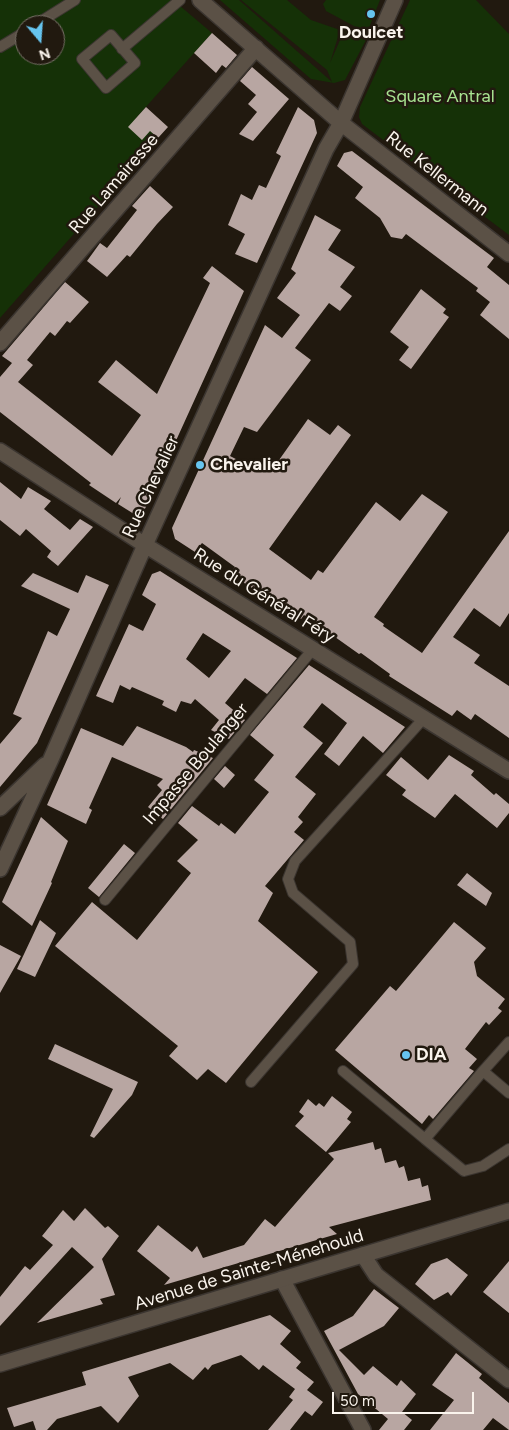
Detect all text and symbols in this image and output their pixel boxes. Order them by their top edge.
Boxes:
marker: Doulcet [365,8,377,20]
north arrow [15,15,65,65]
place label: Doulcet [339,22,403,44]
text: N [37,44,52,64]
park label: Square Antral [385,86,495,108]
street label: Rue Kellermann [381,127,493,221]
street label: Rue Lamairesse [65,130,163,238]
street label: Rue Chevalier [118,432,184,542]
place label: Chevalier [210,454,288,476]
marker: Chevalier [194,459,206,471]
street label: Rue du Général Féry [189,544,339,648]
street label: Impasse Boulanger [139,699,253,829]
place label: DIA [416,1044,447,1066]
marker: DIA [400,1049,412,1061]
street label: Avenue de Sainte-Ménehould [132,1225,366,1315]
scale bar [334,1382,476,1414]
text: 50 m [340,1392,375,1410]

